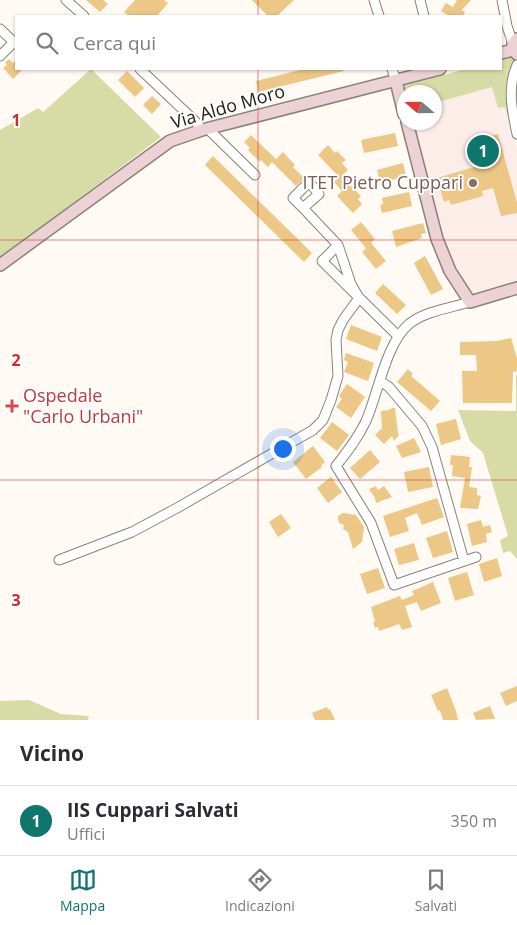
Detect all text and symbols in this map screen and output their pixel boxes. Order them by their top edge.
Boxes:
search box [15,15,502,70]
icon: search [33,29,61,57]
text: Cerca qui [73,30,156,56]
street label: Via Aldo Moro [168,78,288,134]
north arrow [397,85,442,130]
text: 1 [11,109,21,131]
pin: 1 [467,132,499,170]
place label: ITET Pietro Cuppari [302,170,463,194]
marker: ITET Pietro Cuppari [467,177,479,189]
text: 2 [11,349,21,371]
place label: Ospedale "Carlo Urbani" [23,383,143,428]
marker: Ospedale "Carlo Urbani" [5,399,19,413]
your location [270,436,296,462]
text: 3 [11,589,21,611]
text: Vicino [20,739,84,767]
text: IIS Cuppari Salvati [67,797,239,823]
text: 1 [31,810,41,832]
text: 350 m [451,810,497,832]
text: Uffici [67,823,105,845]
tab: Mappa [60,866,105,915]
tab: Indicazioni [225,866,295,915]
tab: Salvati [415,866,457,915]

